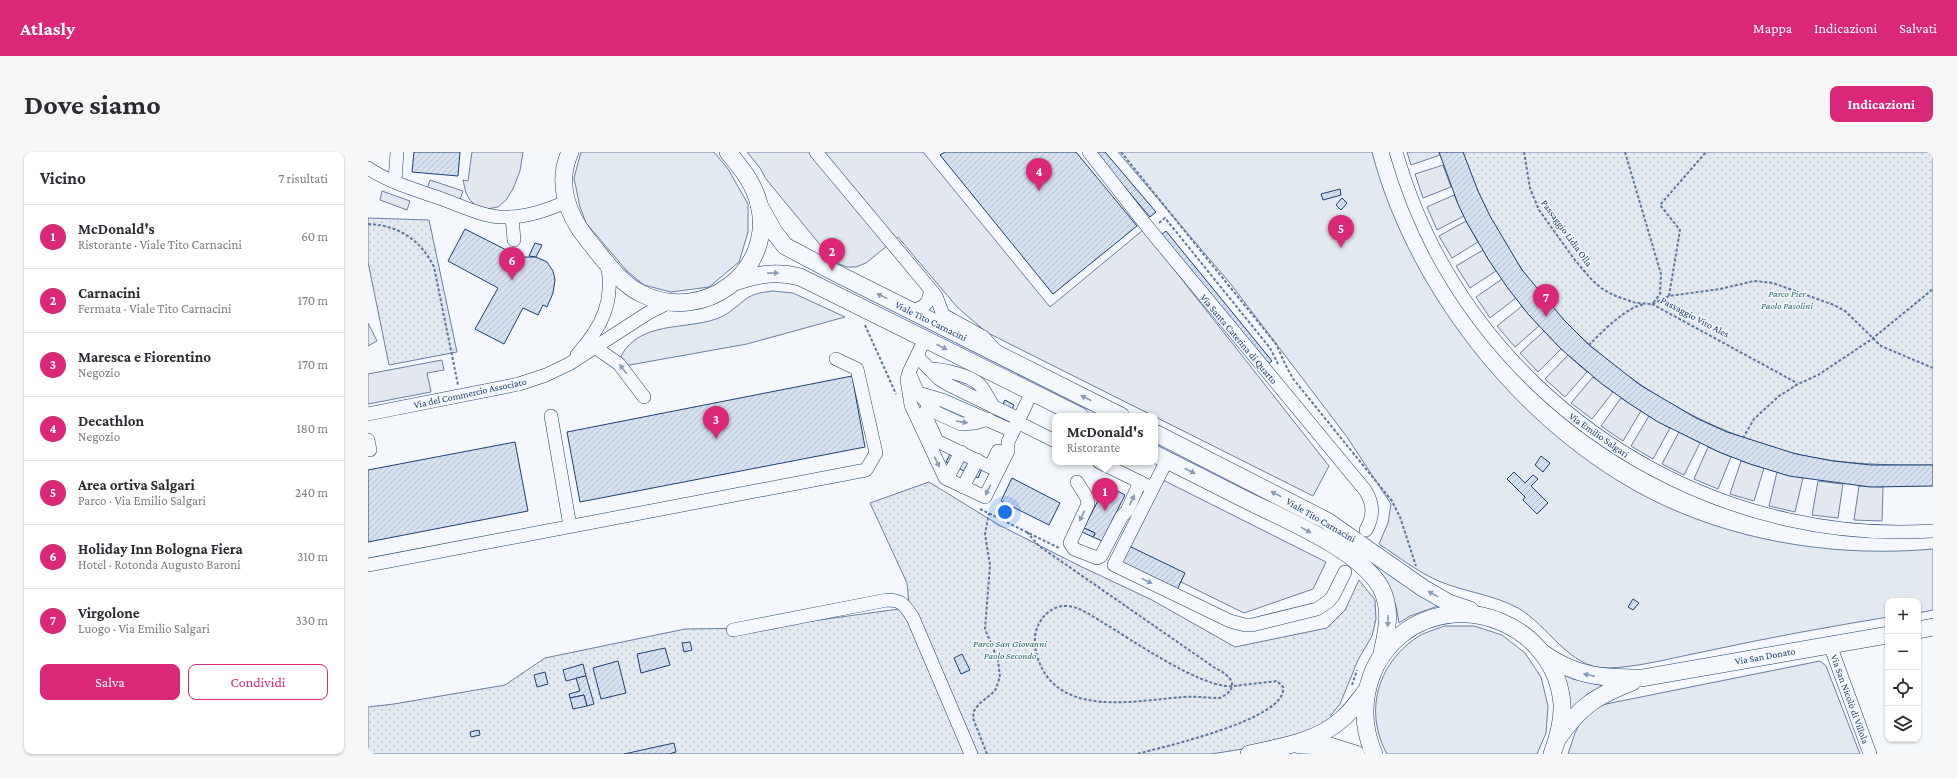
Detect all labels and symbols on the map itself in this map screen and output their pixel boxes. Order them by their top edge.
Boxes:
pin: 4 [1026,158,1052,191]
street label: Passaggio Lidia Olla [1539,198,1595,269]
pin: 5 [1328,215,1354,248]
pin: 2 [819,238,845,271]
pin: 6 [499,247,525,280]
one-way arrow [767,270,780,276]
pin: 7 [1533,284,1559,317]
park label: Parco Pier Paolo Pasolini [1761,288,1813,311]
street label: Via Santa Caterina di Quarto [1198,292,1280,386]
one-way arrow [876,293,888,300]
street label: Passaggio Vito Ales [1659,294,1731,340]
street label: Viale Tito Carnacini [893,299,969,343]
one-way arrow [936,344,948,350]
one-way arrow [619,364,627,375]
street label: Via del Commercio Associato [413,376,527,410]
one-way arrow [1080,395,1092,402]
pin: 3 [703,406,729,439]
street label: Via Emilio Salgari [1567,410,1631,460]
one-way arrow [956,420,968,426]
one-way arrow [934,456,940,467]
one-way arrow [1184,468,1196,474]
pin: 1 [1092,478,1118,511]
one-way arrow [985,485,992,496]
one-way arrow [1270,491,1282,497]
one-way arrow [1129,495,1135,506]
street label: Viale Tito Carnacini [1284,496,1358,545]
your location [995,502,1015,522]
one-way arrow [1079,511,1085,522]
one-way arrow [1300,527,1312,533]
one-way arrow [1141,578,1153,584]
one-way arrow [1427,590,1439,597]
one-way arrow [1384,615,1391,627]
park label: Parco San Giovanni Paolo Secondo [973,638,1047,661]
street label: Via San Donato [1734,645,1796,667]
street label: Via San Nicolò di Villola [1829,653,1871,746]
one-way arrow [1583,672,1596,678]

